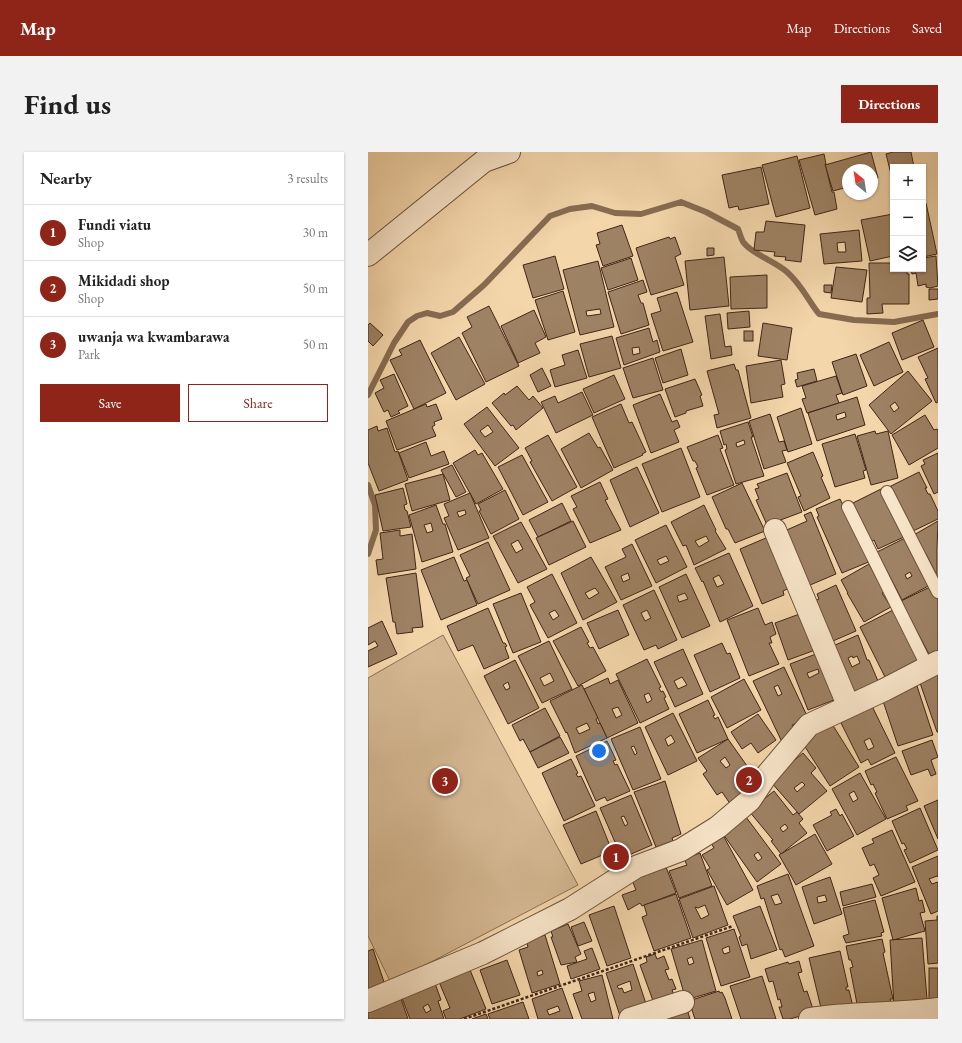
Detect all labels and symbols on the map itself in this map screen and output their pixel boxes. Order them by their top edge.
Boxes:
north arrow [842,164,878,200]
your location [589,741,609,761]
pin: 2 [736,765,762,795]
pin: 3 [432,766,458,796]
pin: 1 [603,842,629,872]

